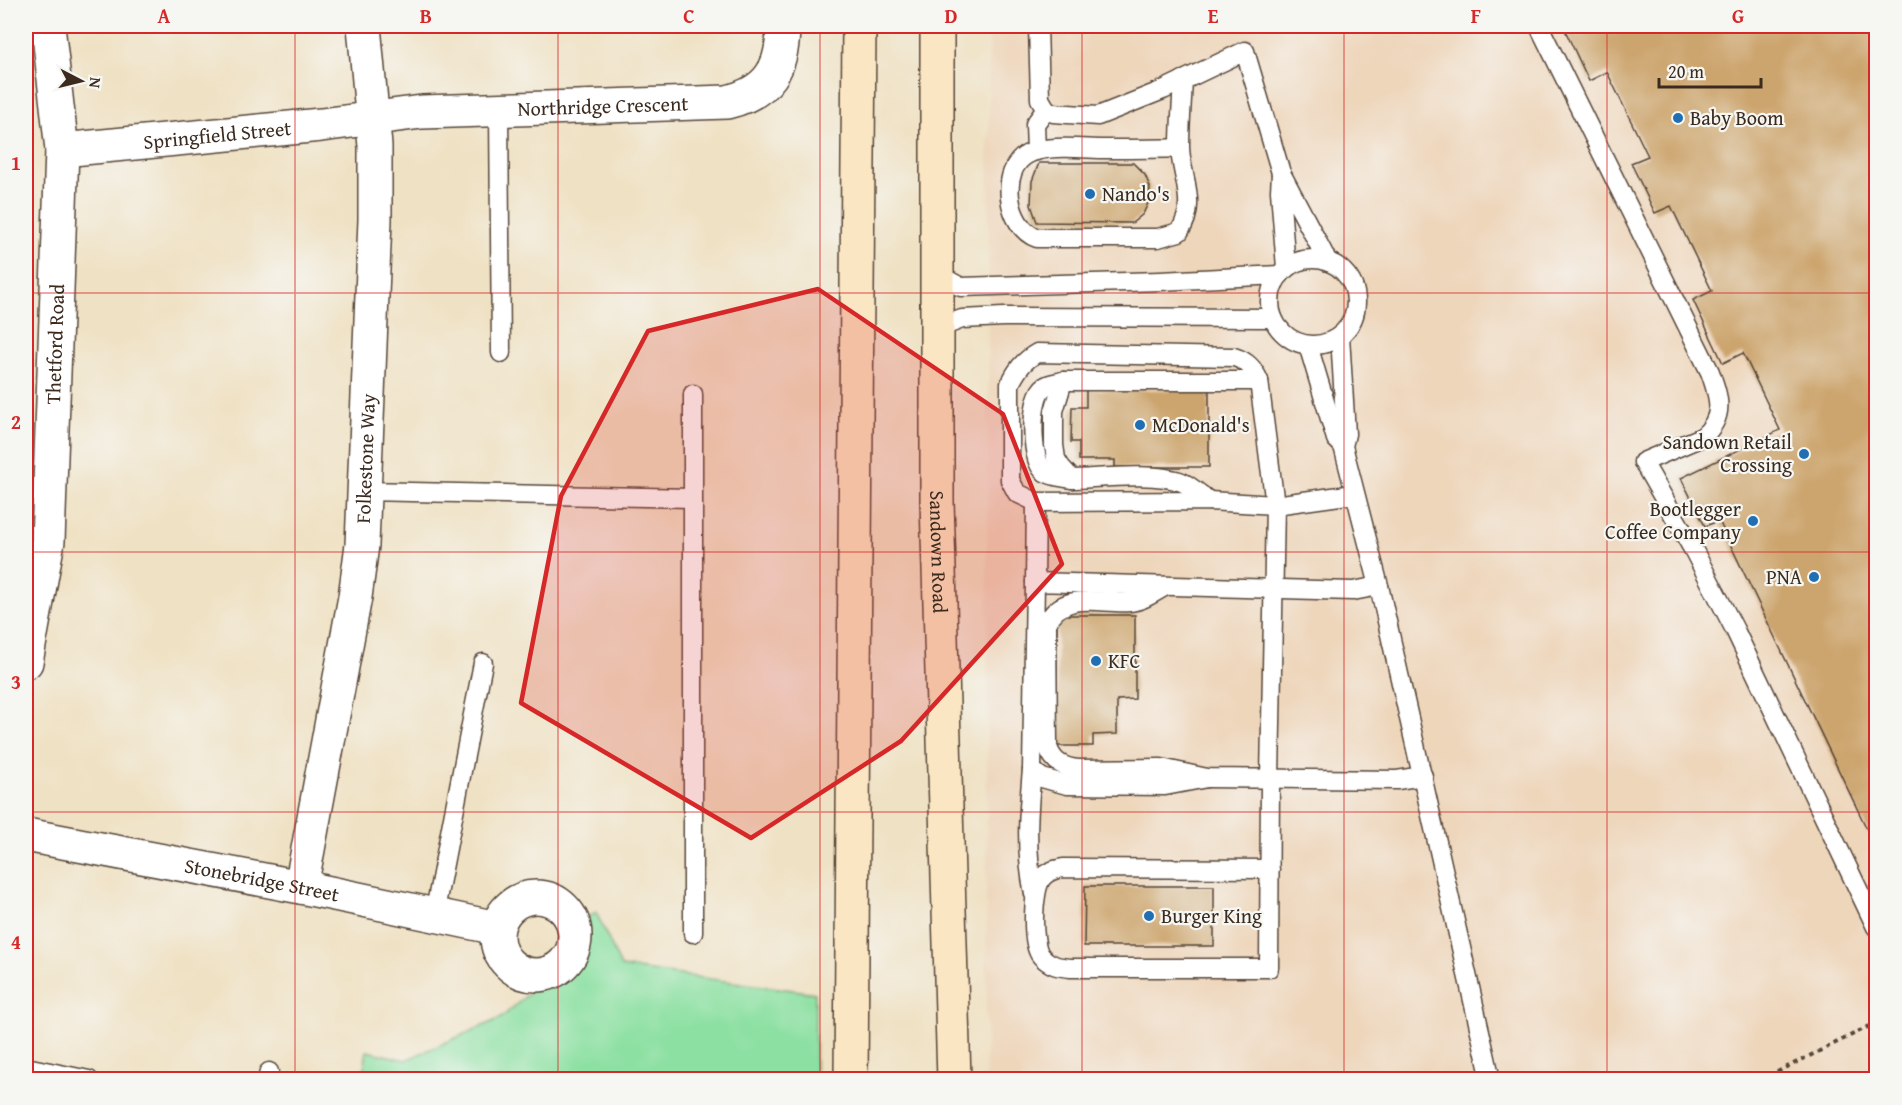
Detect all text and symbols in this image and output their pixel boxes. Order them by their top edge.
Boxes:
text: A [158,1,171,30]
text: B [420,1,432,30]
text: C [683,1,695,30]
text: D [944,1,958,30]
text: E [1208,1,1219,30]
text: F [1471,1,1481,30]
text: G [1732,1,1744,30]
north arrow [51,51,111,111]
scale bar [1659,51,1761,89]
text: 20 m [1668,58,1704,85]
text: N [83,76,108,90]
street label: Northridge Crescent [517,88,689,123]
place label: Baby Boom [1690,103,1784,132]
marker: Baby Boom [1671,111,1685,125]
street label: Springfield Street [142,113,292,156]
text: 1 [11,148,21,177]
place label: Nando's [1102,179,1170,208]
marker: Nando's [1083,187,1097,201]
street label: Thetford Road [38,283,71,405]
street label: Folkestone Way [348,393,382,524]
text: 2 [11,407,21,436]
place label: McDonald's [1152,410,1250,439]
marker: McDonald's [1133,418,1147,432]
place label: Sandown Retail Crossing [1662,427,1792,479]
marker: Sandown Retail Crossing [1797,447,1811,461]
street label: Sandown Road [923,491,955,614]
place label: Bootlegger Coffee Company [1605,494,1741,546]
marker: Bootlegger Coffee Company [1746,514,1760,528]
place label: PNA [1766,562,1802,591]
marker: PNA [1807,570,1821,584]
place label: KFC [1108,646,1141,675]
marker: KFC [1089,654,1103,668]
text: 3 [11,667,21,696]
street label: Stonebridge Street [182,850,342,909]
place label: Burger King [1161,901,1262,930]
marker: Burger King [1142,909,1156,923]
text: 4 [11,927,21,956]

